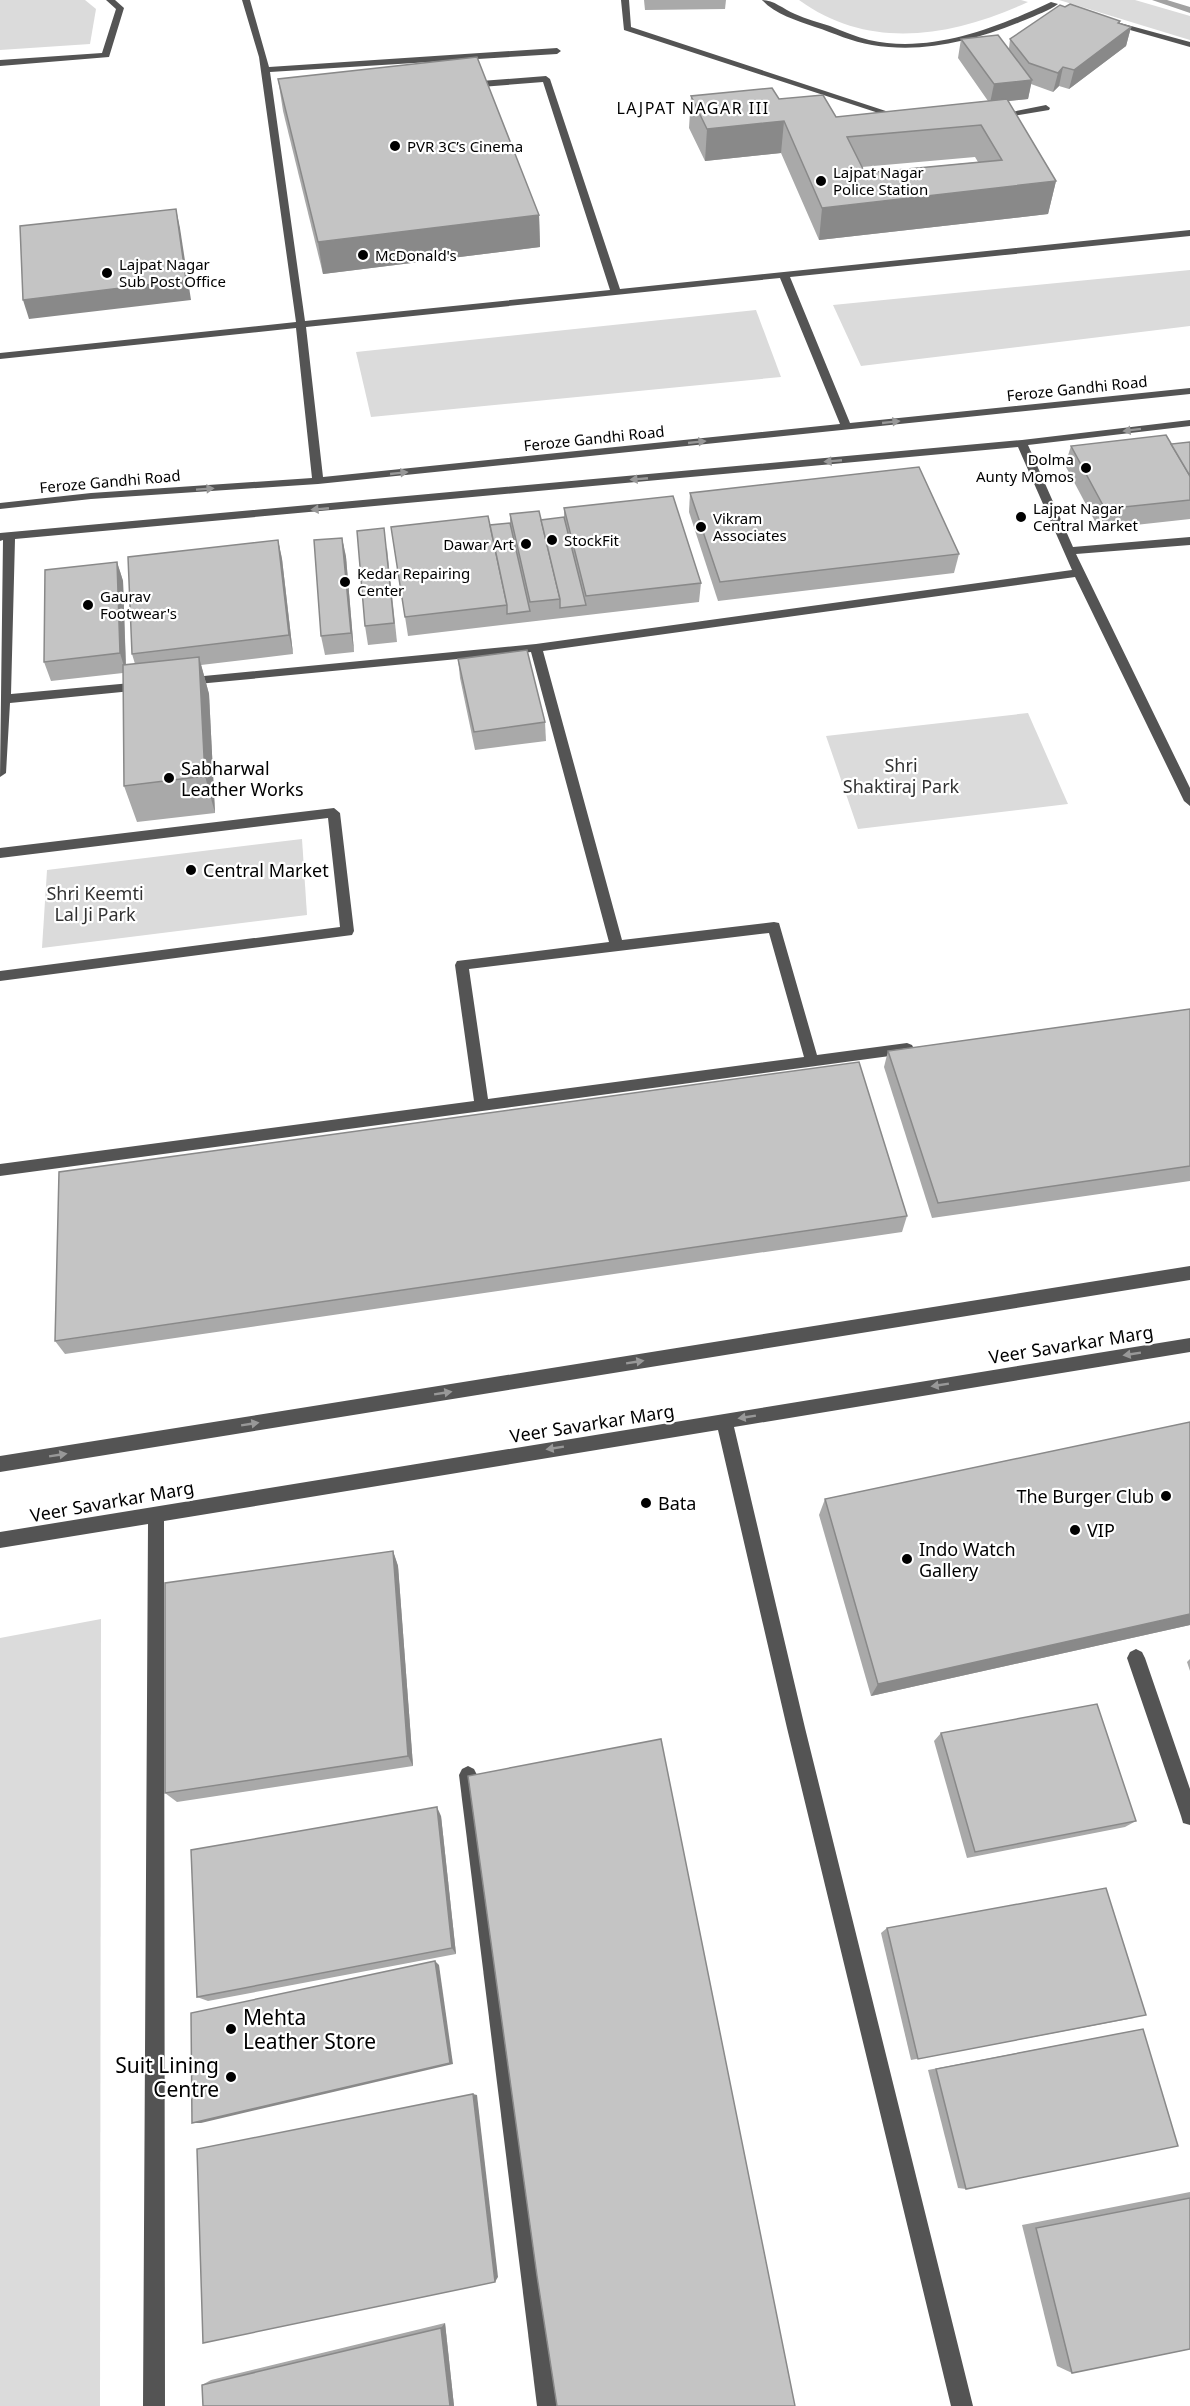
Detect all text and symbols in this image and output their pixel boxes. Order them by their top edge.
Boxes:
district label: LAJPAT NAGAR III [616,97,770,119]
place label: PVR 3C’s Cinema [407,136,523,156]
marker: PVR 3C’s Cinema [388,139,402,153]
place label: Lajpat Nagar Police Station [833,162,928,199]
marker: Lajpat Nagar Police Station [814,174,828,188]
place label: McDonald's [375,245,457,265]
marker: McDonald's [356,248,370,262]
place label: Lajpat Nagar Sub Post Office [119,254,226,291]
marker: Lajpat Nagar Sub Post Office [100,266,114,280]
street label: Feroze Gandhi Road [1006,371,1148,405]
one-way arrow [882,417,901,427]
street label: Feroze Gandhi Road [523,421,665,455]
one-way arrow [1122,425,1141,435]
one-way arrow [688,437,707,447]
place label: Dolma Aunty Momos [976,449,1074,486]
one-way arrow [824,456,843,466]
marker: Dolma Aunty Momos [1079,461,1093,475]
street label: Feroze Gandhi Road [39,465,181,497]
one-way arrow [390,468,409,478]
one-way arrow [630,474,649,484]
one-way arrow [195,484,214,493]
place label: Lajpat Nagar Central Market [1033,498,1138,535]
one-way arrow [310,504,329,514]
place label: Vikram Associates [713,508,787,545]
marker: Lajpat Nagar Central Market [1014,510,1028,524]
marker: Vikram Associates [694,520,708,534]
place label: StockFit [564,530,620,550]
marker: StockFit [545,533,559,547]
place label: Dawar Art [443,534,515,554]
marker: Dawar Art [519,537,533,551]
place label: Kedar Repairing Center [357,563,470,600]
marker: Kedar Repairing Center [338,575,352,589]
place label: Gaurav Footwear's [100,586,177,623]
marker: Gaurav Footwear's [81,598,95,612]
park label: Shri Shaktiraj Park [843,753,960,798]
place label: Sabharwal Leather Works [181,756,304,801]
marker: Sabharwal Leather Works [162,771,176,785]
place label: Central Market [203,858,329,882]
marker: Central Market [184,863,198,877]
park label: Shri Keemti Lal Ji Park [46,881,144,926]
street label: Veer Savarkar Marg [987,1319,1155,1369]
one-way arrow [1123,1350,1142,1359]
one-way arrow [626,1358,645,1367]
one-way arrow [930,1381,949,1390]
one-way arrow [433,1388,452,1397]
street label: Veer Savarkar Marg [508,1398,676,1448]
one-way arrow [738,1413,757,1422]
one-way arrow [241,1419,260,1428]
one-way arrow [545,1444,564,1453]
one-way arrow [48,1450,67,1459]
street label: Veer Savarkar Marg [28,1475,196,1527]
place label: The Burger Club [1016,1484,1154,1508]
marker: The Burger Club [1159,1489,1173,1503]
place label: Bata [658,1491,696,1515]
marker: Bata [639,1496,653,1510]
place label: VIP [1087,1518,1115,1542]
marker: VIP [1068,1523,1082,1537]
place label: Indo Watch Gallery [919,1537,1016,1582]
marker: Indo Watch Gallery [900,1552,914,1566]
place label: Mehta Leather Store [243,2003,376,2055]
marker: Mehta Leather Store [224,2022,238,2036]
place label: Suit Lining Centre [115,2051,219,2103]
marker: Suit Lining Centre [224,2070,238,2084]

